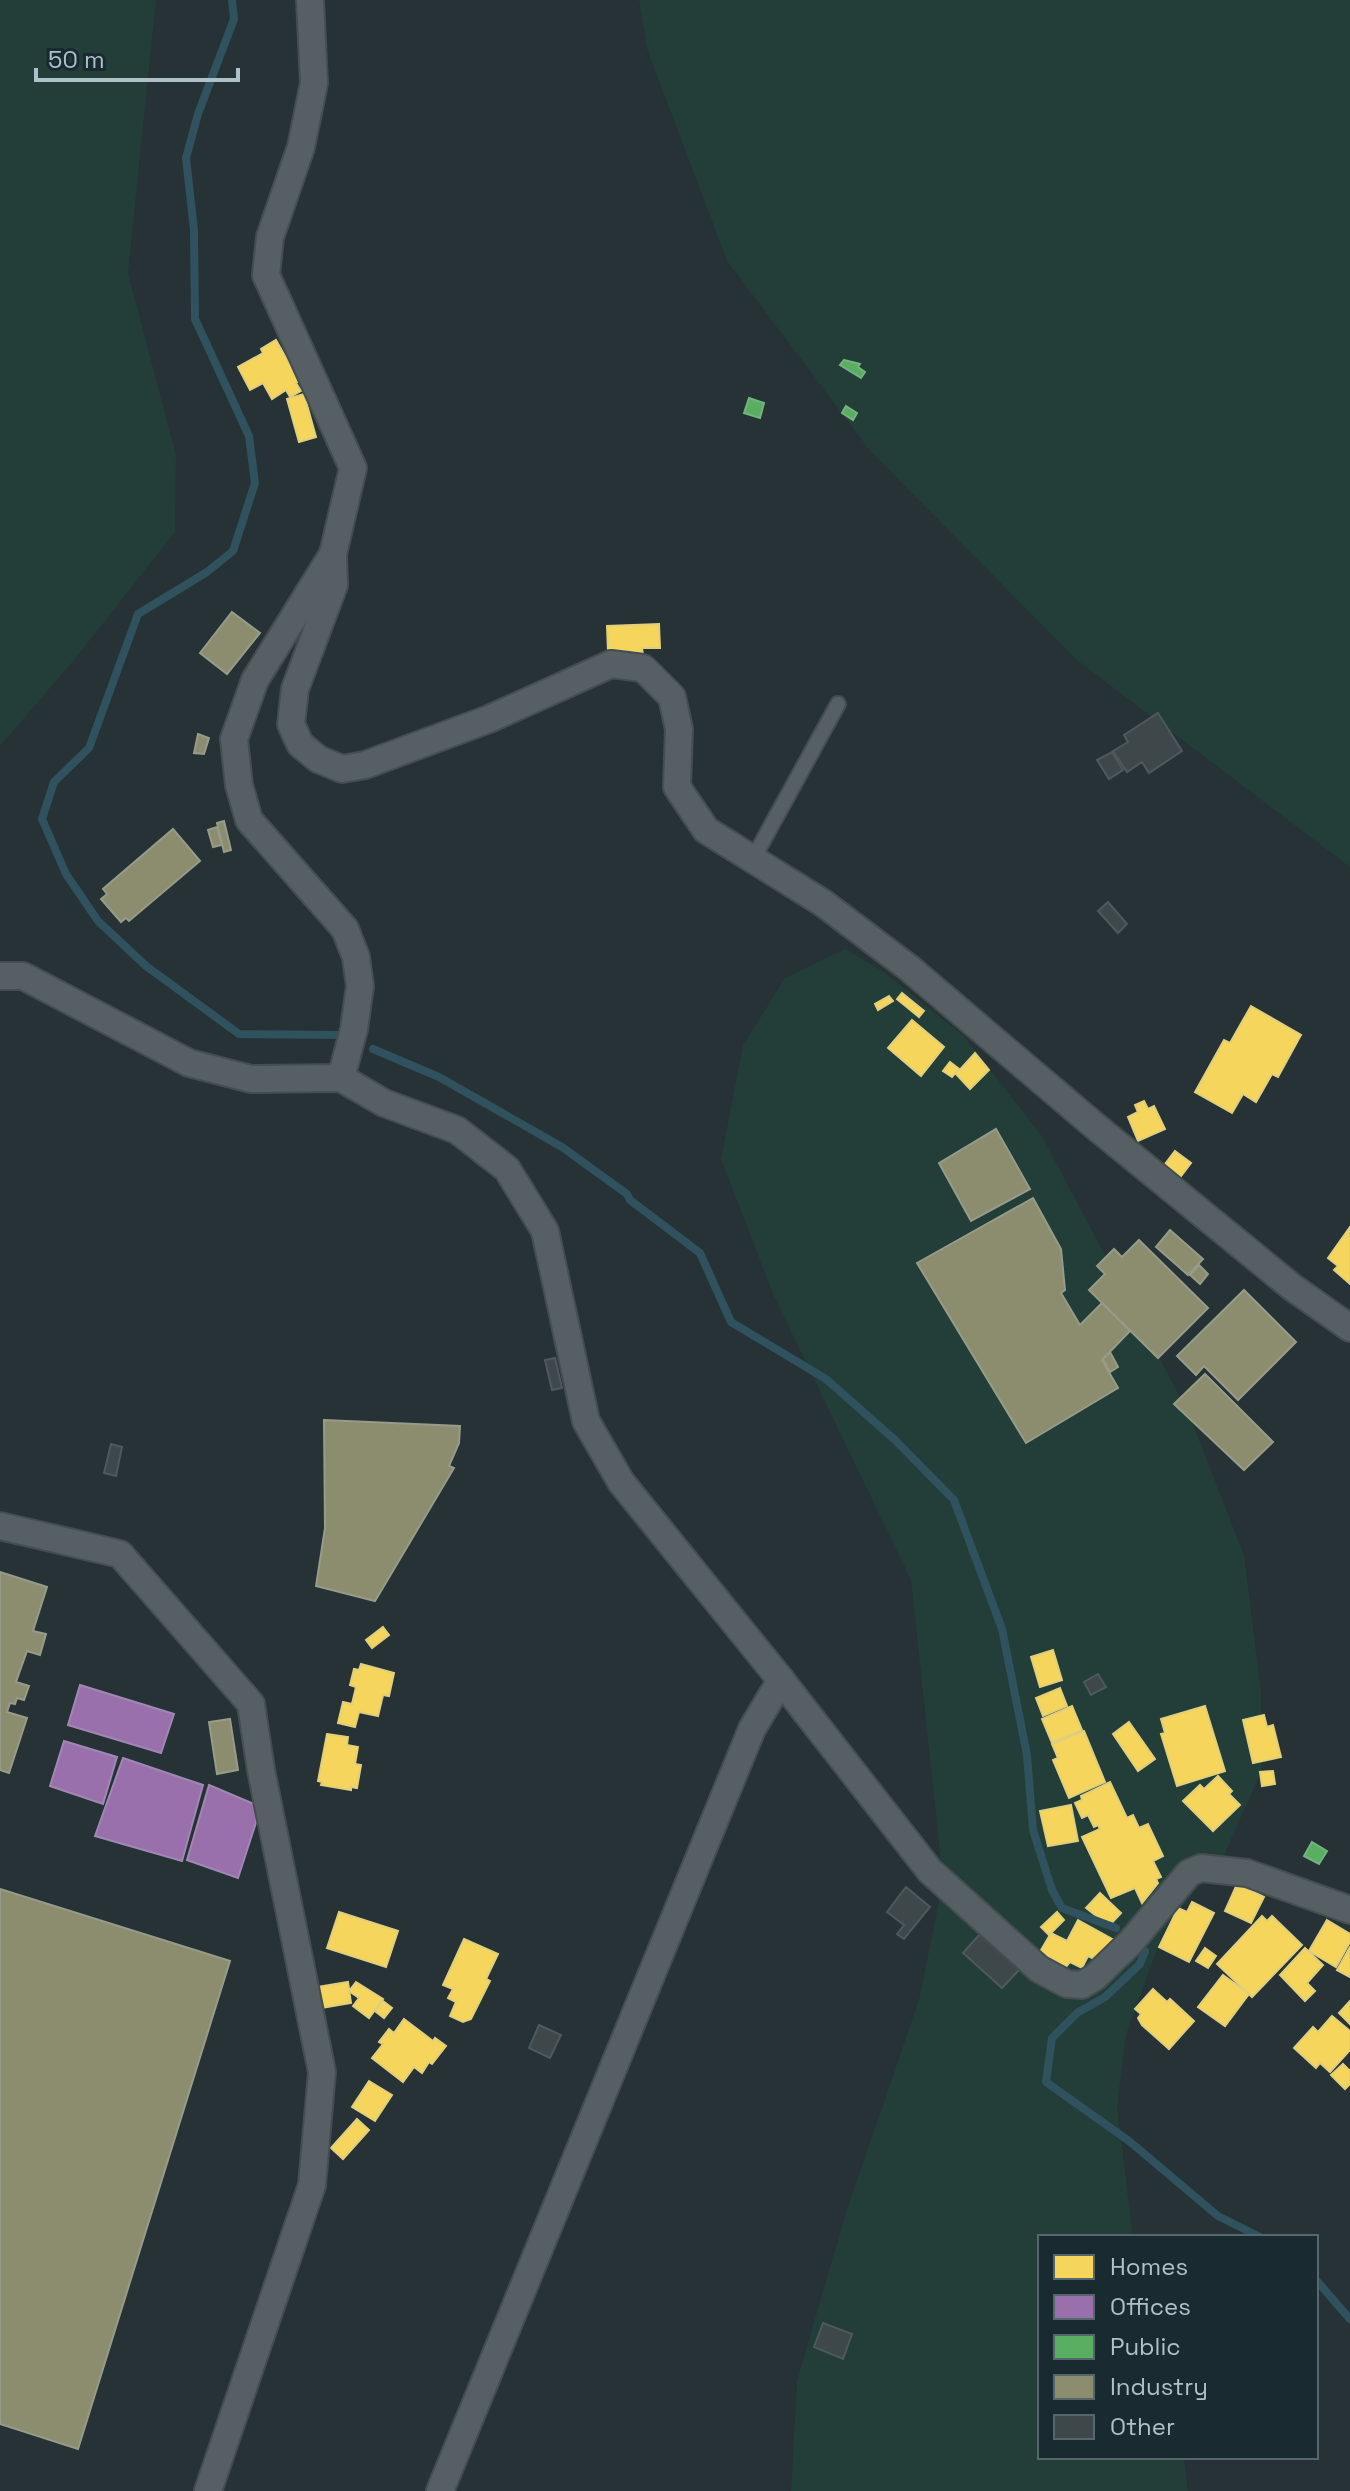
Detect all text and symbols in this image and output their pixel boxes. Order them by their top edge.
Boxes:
scale bar [36,32,238,82]
text: 50 m [48,44,105,75]
legend [1038,2235,1318,2459]
text: Homes [1110,2251,1188,2282]
text: Offices [1110,2291,1191,2322]
text: Public [1110,2331,1181,2362]
text: Industry [1110,2371,1208,2402]
text: Other [1110,2411,1175,2442]

